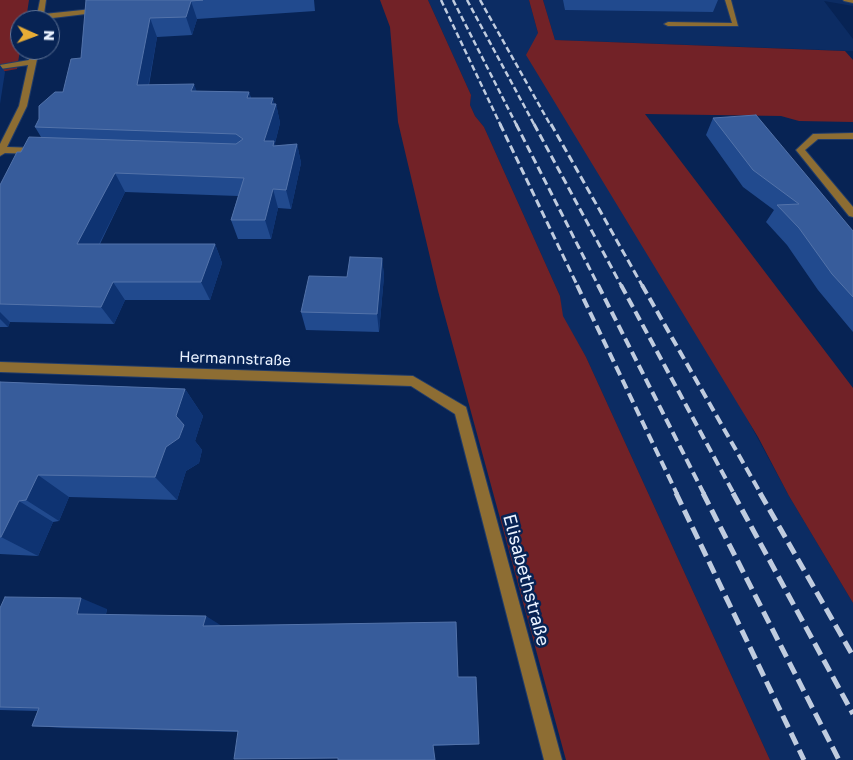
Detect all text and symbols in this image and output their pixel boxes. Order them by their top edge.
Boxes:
north arrow [10,10,60,60]
text: N [41,30,58,41]
street label: Hermannstraße [179,348,291,370]
street label: Elisabethstraße [498,512,554,648]

